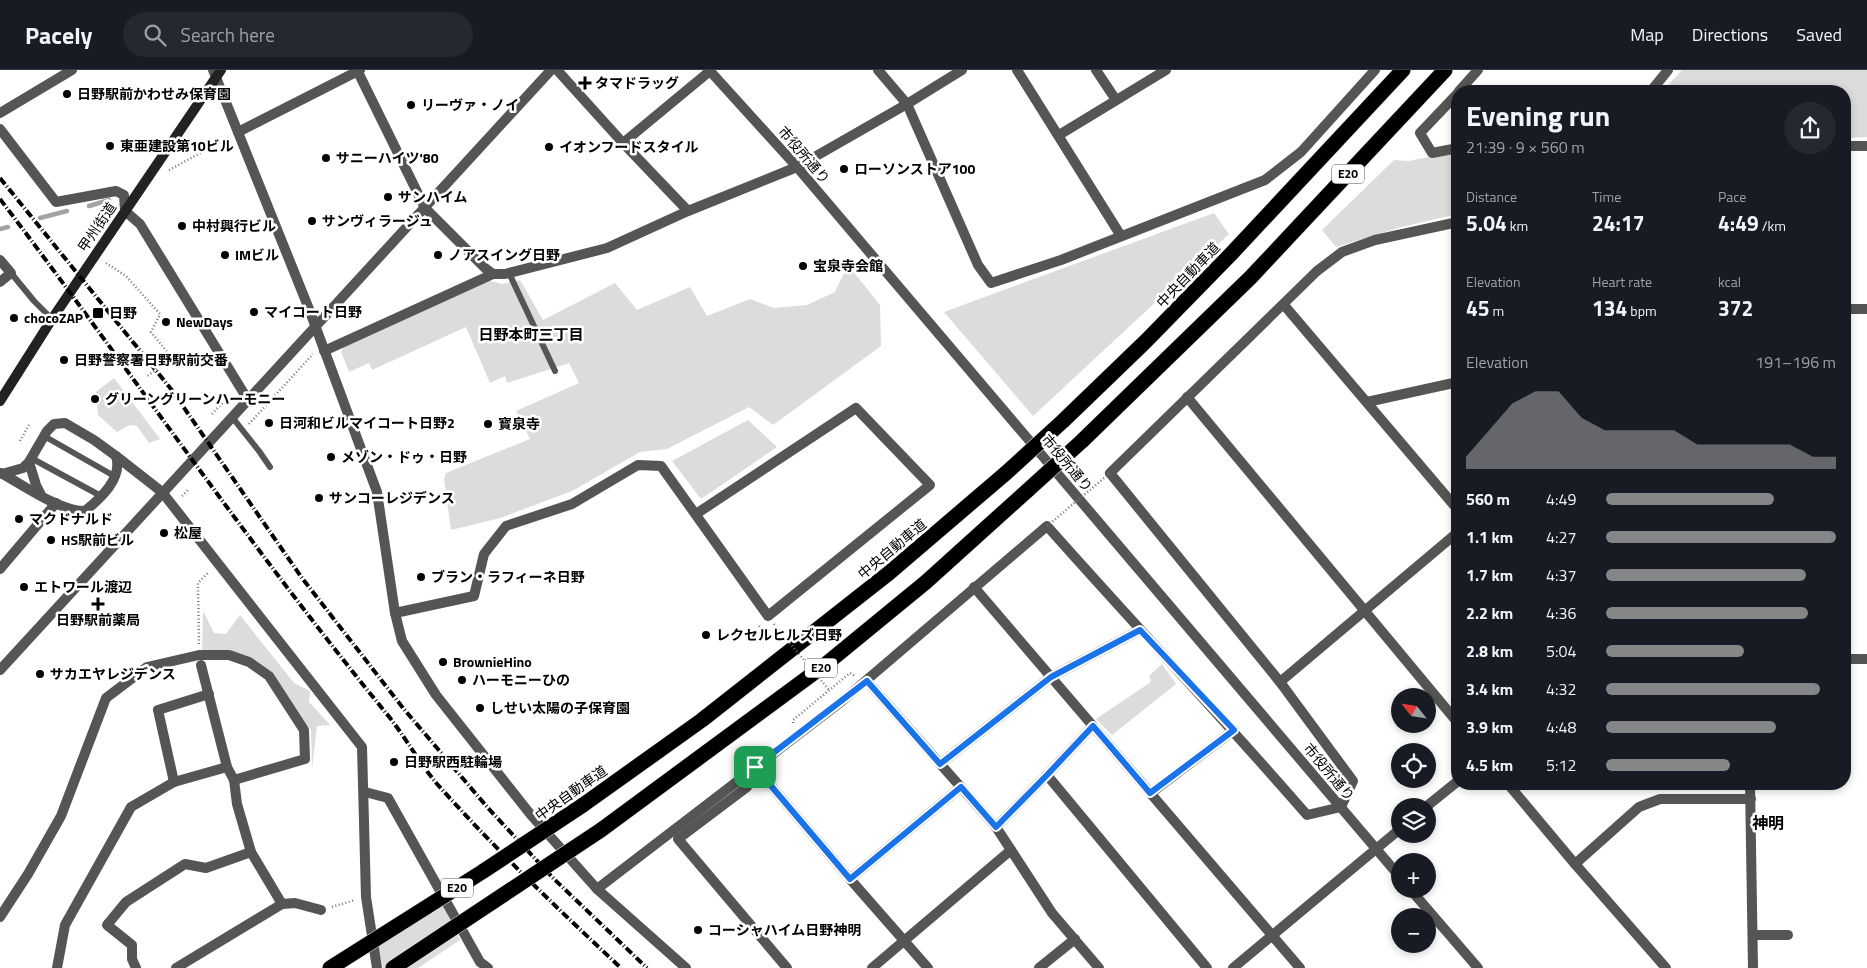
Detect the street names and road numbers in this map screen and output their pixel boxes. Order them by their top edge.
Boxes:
street label: 市役所通り [773,121,835,188]
road number: E20 [1332,165,1364,184]
street label: 甲州街道 [72,198,121,256]
street label: 中央自動車道 [1151,237,1224,312]
street label: 市役所通り [1037,429,1098,496]
street label: 中央自動車道 [853,514,931,584]
road number: E20 [805,658,837,678]
street label: 市役所通り [1299,738,1360,805]
street label: 中央自動車道 [530,760,611,825]
road number: E20 [441,878,473,898]

